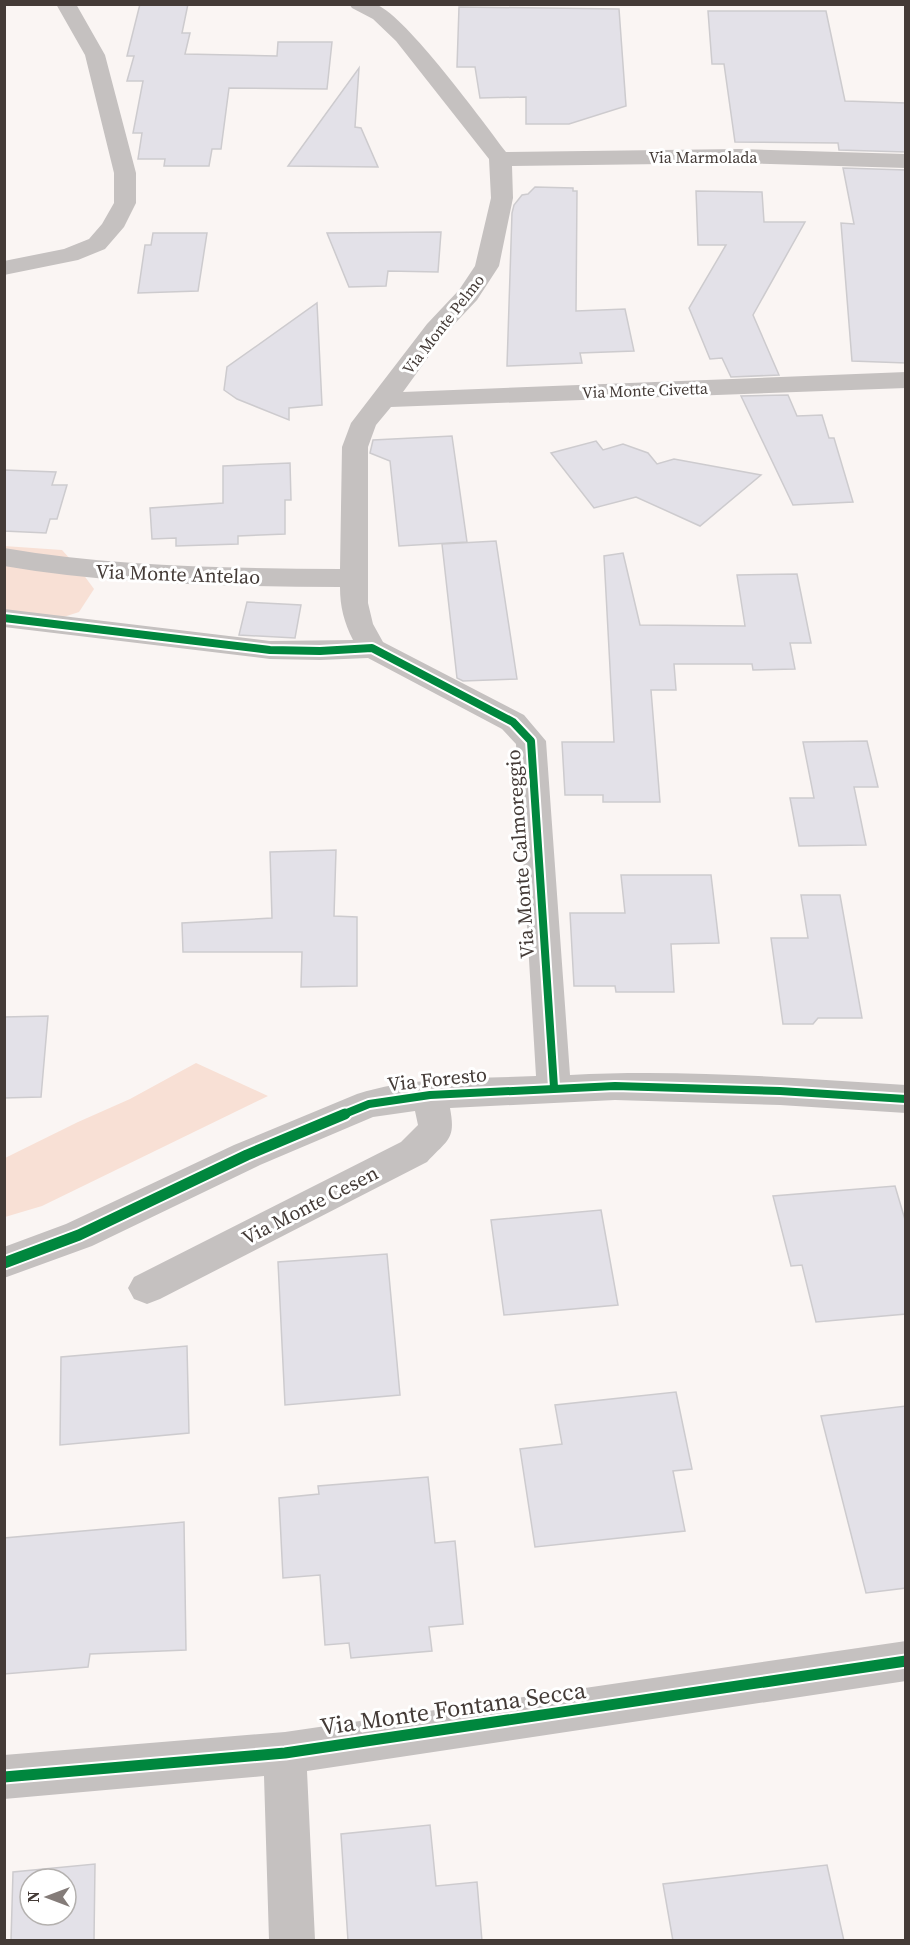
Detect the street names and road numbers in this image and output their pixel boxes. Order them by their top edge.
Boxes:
street label: Via Marmolada [649,146,758,168]
street label: Via Monte Pelmo [397,269,489,379]
street label: Via Monte Civetta [582,377,709,403]
street label: Via Monte Antelao [95,557,261,591]
street label: Via Monte Calmoreggio [499,749,541,959]
street label: Via Foresto [386,1060,488,1098]
street label: Via Monte Cesen [237,1159,383,1251]
street label: Via Monte Fontana Secca [318,1673,589,1743]

